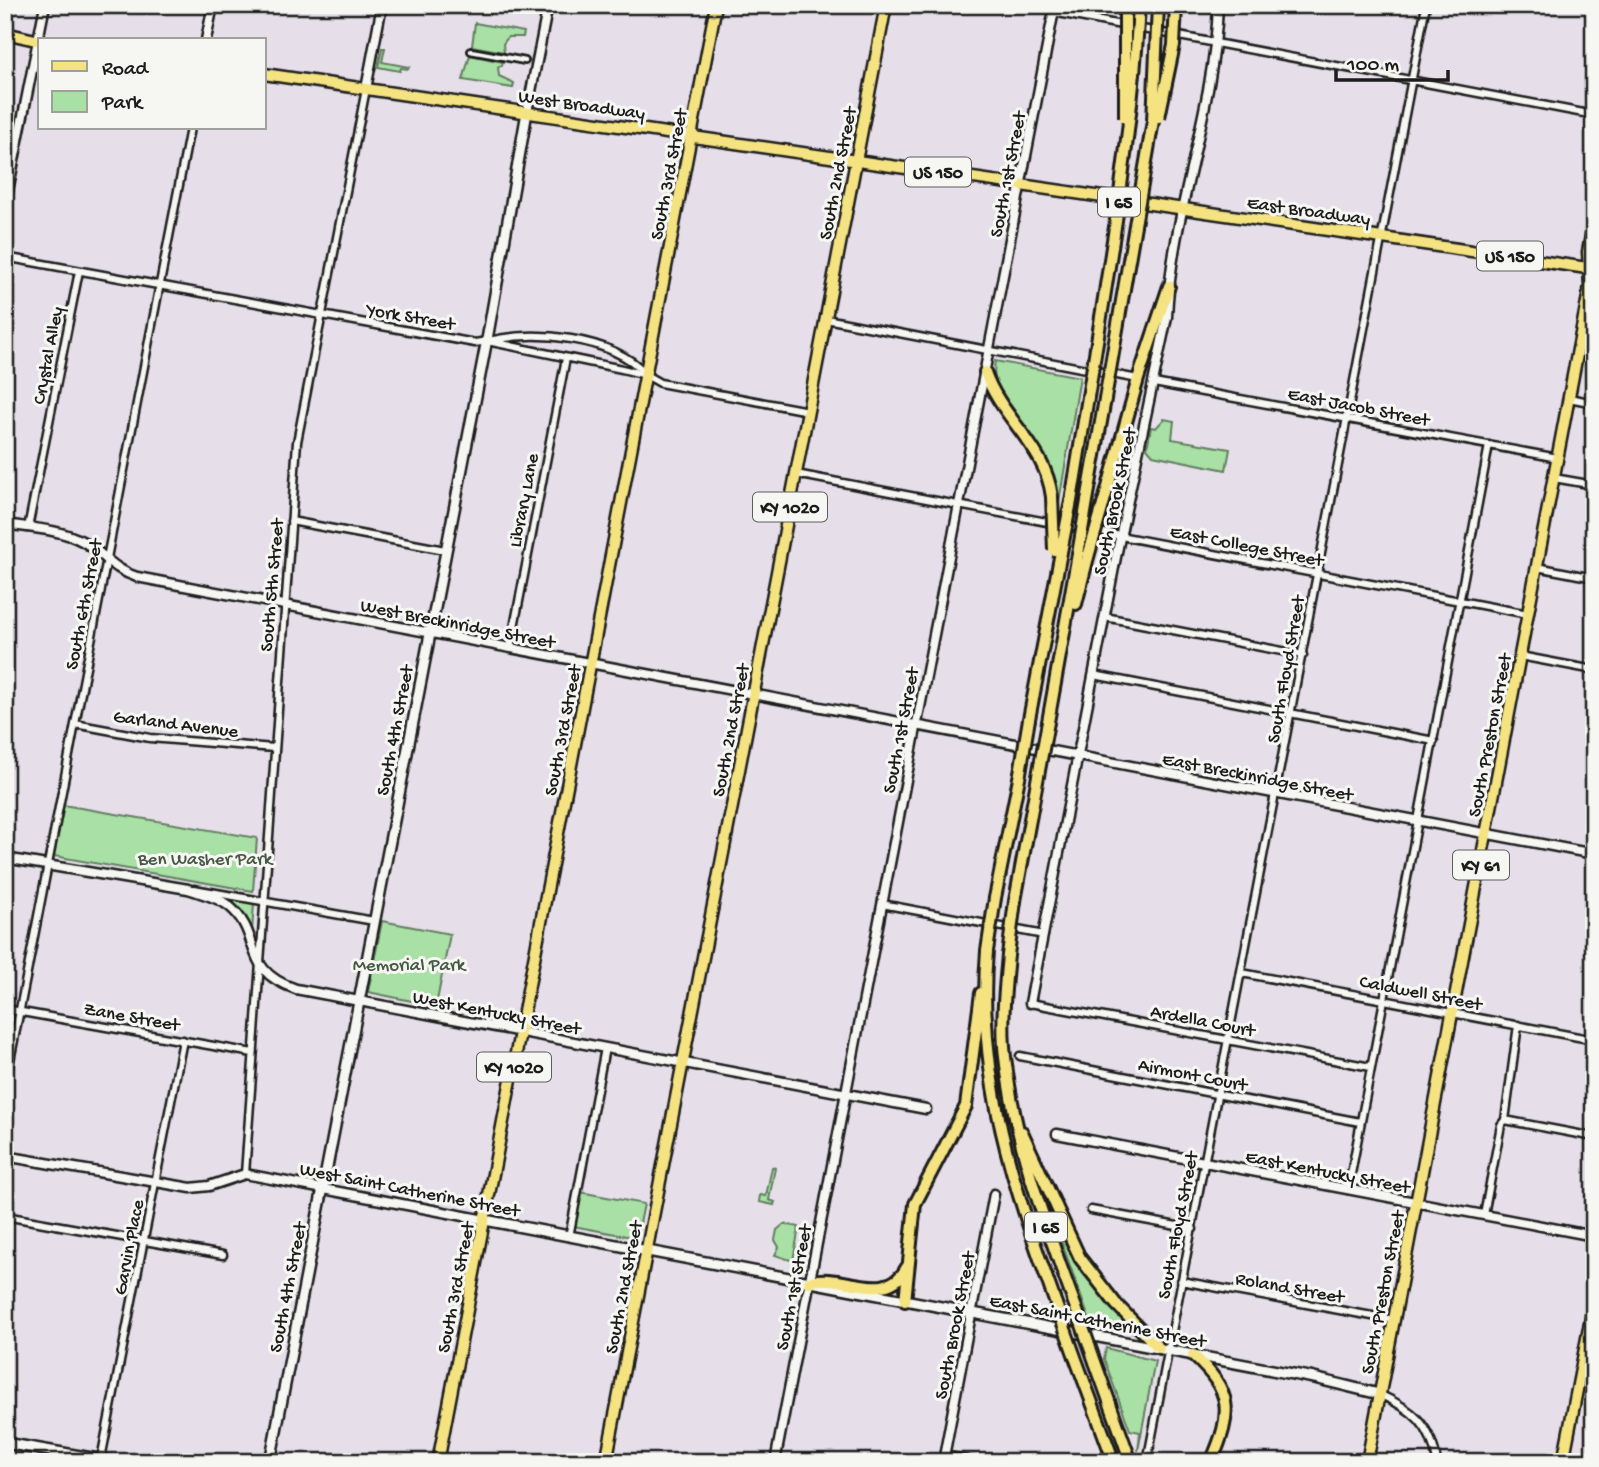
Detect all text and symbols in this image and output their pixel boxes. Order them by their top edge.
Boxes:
legend [38,38,266,130]
scale bar [1336,38,1448,82]
text: 100 m [1346,54,1399,79]
text: Road [102,58,150,83]
street label: West Broadway [517,86,647,127]
text: Park [101,92,145,117]
street label: South 2nd Street [815,103,864,242]
street label: South 3rd Street [646,105,695,242]
street label: South 1st Street [986,108,1033,240]
road number: US 150 [905,158,971,187]
road number: I 65 [1098,188,1140,216]
street label: East Broadway [1245,192,1372,233]
road number: US 150 [1477,242,1543,270]
street label: York Street [363,299,458,338]
street label: Crystal Alley [29,304,70,406]
street label: East Jacob Street [1286,383,1433,434]
street label: South Brook Street [1090,424,1144,577]
street label: Library Lane [505,452,546,550]
road number: KY 1020 [753,492,827,522]
street label: South 5th Street [256,516,291,653]
street label: East College Street [1168,521,1327,574]
street label: South 6th Street [61,535,110,672]
street label: South Floyd Street [1263,592,1312,745]
street label: West Breckinridge Street [358,595,559,656]
street label: South Preston Street [1464,650,1519,819]
street label: South 2nd Street [708,660,757,799]
street label: South 4th Street [373,661,421,798]
street label: South 3rd Street [540,661,589,798]
street label: South 1st Street [879,664,926,796]
street label: Garland Avenue [112,706,240,745]
street label: East Breckinridge Street [1160,749,1357,809]
park label: Ben Washer Park [137,849,274,872]
road number: KY 61 [1453,850,1509,880]
park label: Memorial Park [353,955,467,978]
street label: Caldwell Street [1357,971,1486,1018]
street label: West Kentucky Street [410,987,584,1042]
street label: Zane Street [82,999,183,1039]
street label: Ardella Court [1148,1001,1259,1044]
road number: KY 1020 [477,1052,551,1082]
street label: Airmont Court [1136,1055,1251,1099]
street label: East Kentucky Street [1243,1146,1414,1201]
street label: South Floyd Street [1154,1148,1205,1301]
street label: West Saint Catherine Street [297,1159,523,1224]
street label: Garvin Place [110,1198,151,1297]
street label: South Preston Street [1357,1207,1412,1376]
road number: I 65 [1025,1212,1067,1242]
street label: South 2nd Street [601,1217,650,1356]
street label: South 4th Street [266,1218,314,1355]
street label: South 3rd Street [433,1218,482,1355]
street label: South 1st Street [772,1221,819,1353]
street label: South Brook Street [931,1248,982,1401]
street label: Roland Street [1233,1269,1348,1311]
street label: East Saint Catherine Street [987,1290,1210,1355]

